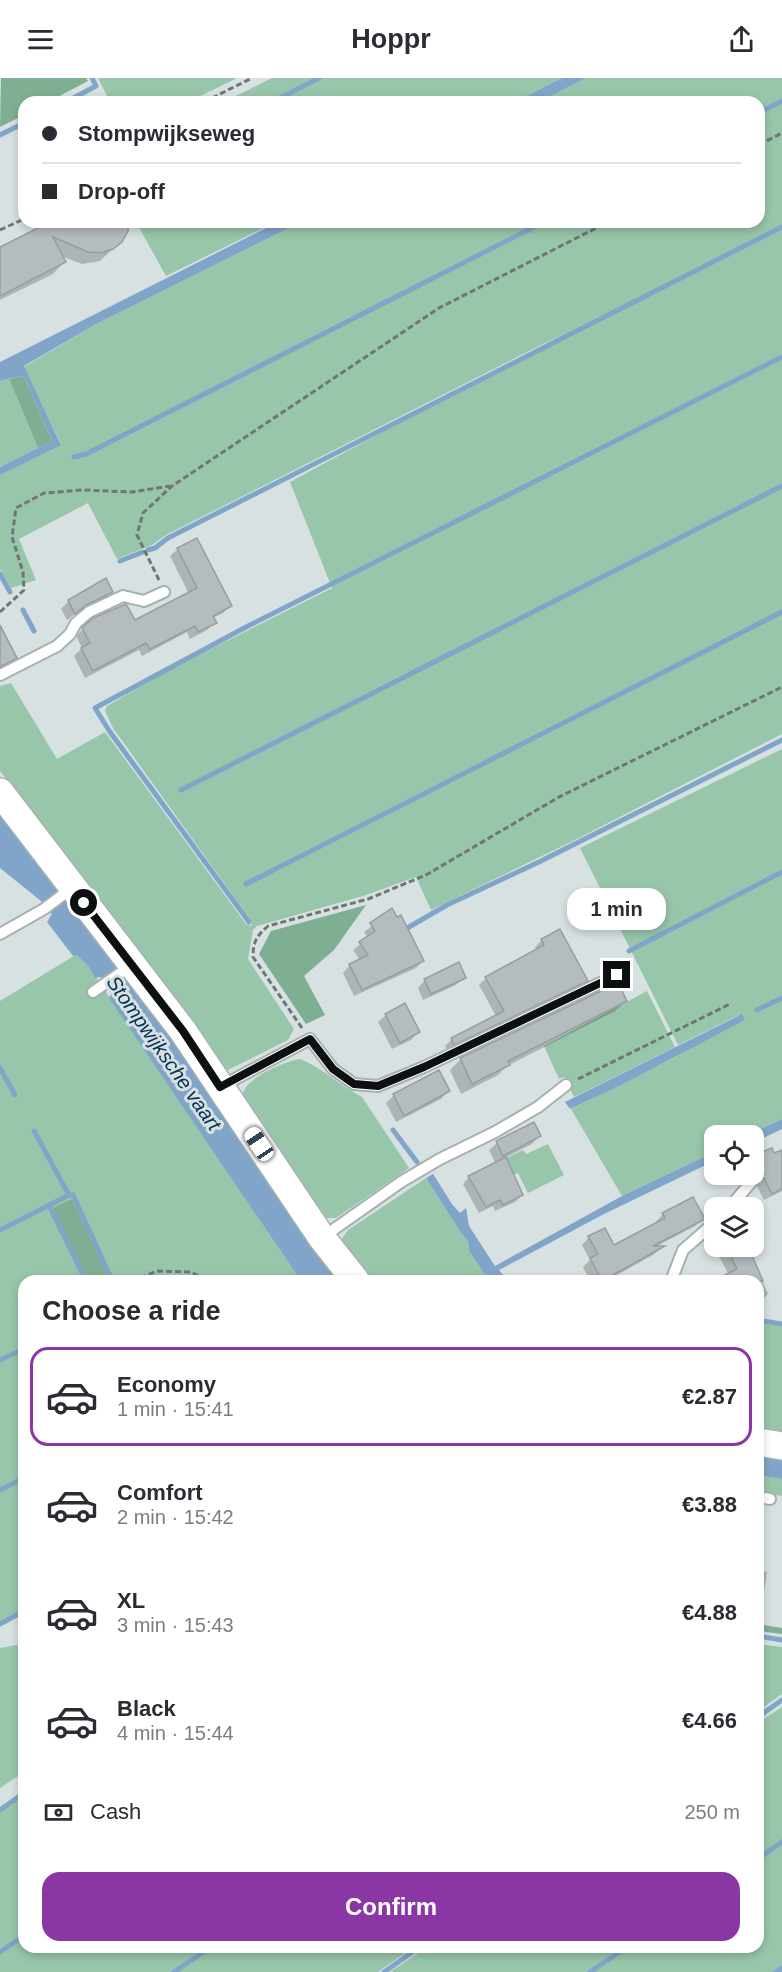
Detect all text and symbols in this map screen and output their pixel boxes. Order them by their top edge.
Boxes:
icon: menu [24,23,57,56]
icon: share [725,23,758,56]
text: Hoppr [351,24,431,54]
text: Stompwijkseweg [78,121,255,146]
text: Drop-off [78,179,165,204]
callout: 1 min [568,888,666,930]
route start [70,889,97,916]
text: 1 min [590,898,643,920]
route end [603,961,630,988]
water label: Stompwijksche vaart [102,972,226,1136]
car [241,1124,277,1164]
map controls [704,1125,764,1257]
button: locate [704,1125,764,1185]
button: layers [704,1197,764,1257]
text: Choose a ride [42,1296,221,1326]
icon: car [45,1370,99,1424]
text: Economy [117,1372,216,1397]
text: €2.87 [682,1384,737,1409]
text: 1 min · 15:41 [117,1398,234,1420]
icon: car [45,1478,99,1532]
text: Comfort [117,1480,203,1505]
text: €3.88 [682,1492,737,1517]
text: 2 min · 15:42 [117,1506,234,1528]
icon: car [45,1586,99,1640]
text: XL [117,1588,145,1613]
text: €4.88 [682,1600,737,1625]
text: 3 min · 15:43 [117,1614,234,1636]
icon: car [45,1694,99,1748]
text: Black [117,1696,176,1721]
text: €4.66 [682,1708,737,1733]
text: 4 min · 15:44 [117,1722,234,1744]
icon: cash [42,1796,75,1829]
text: Cash [90,1799,141,1824]
text: 250 m [684,1801,740,1823]
button: Confirm [42,1872,740,1941]

